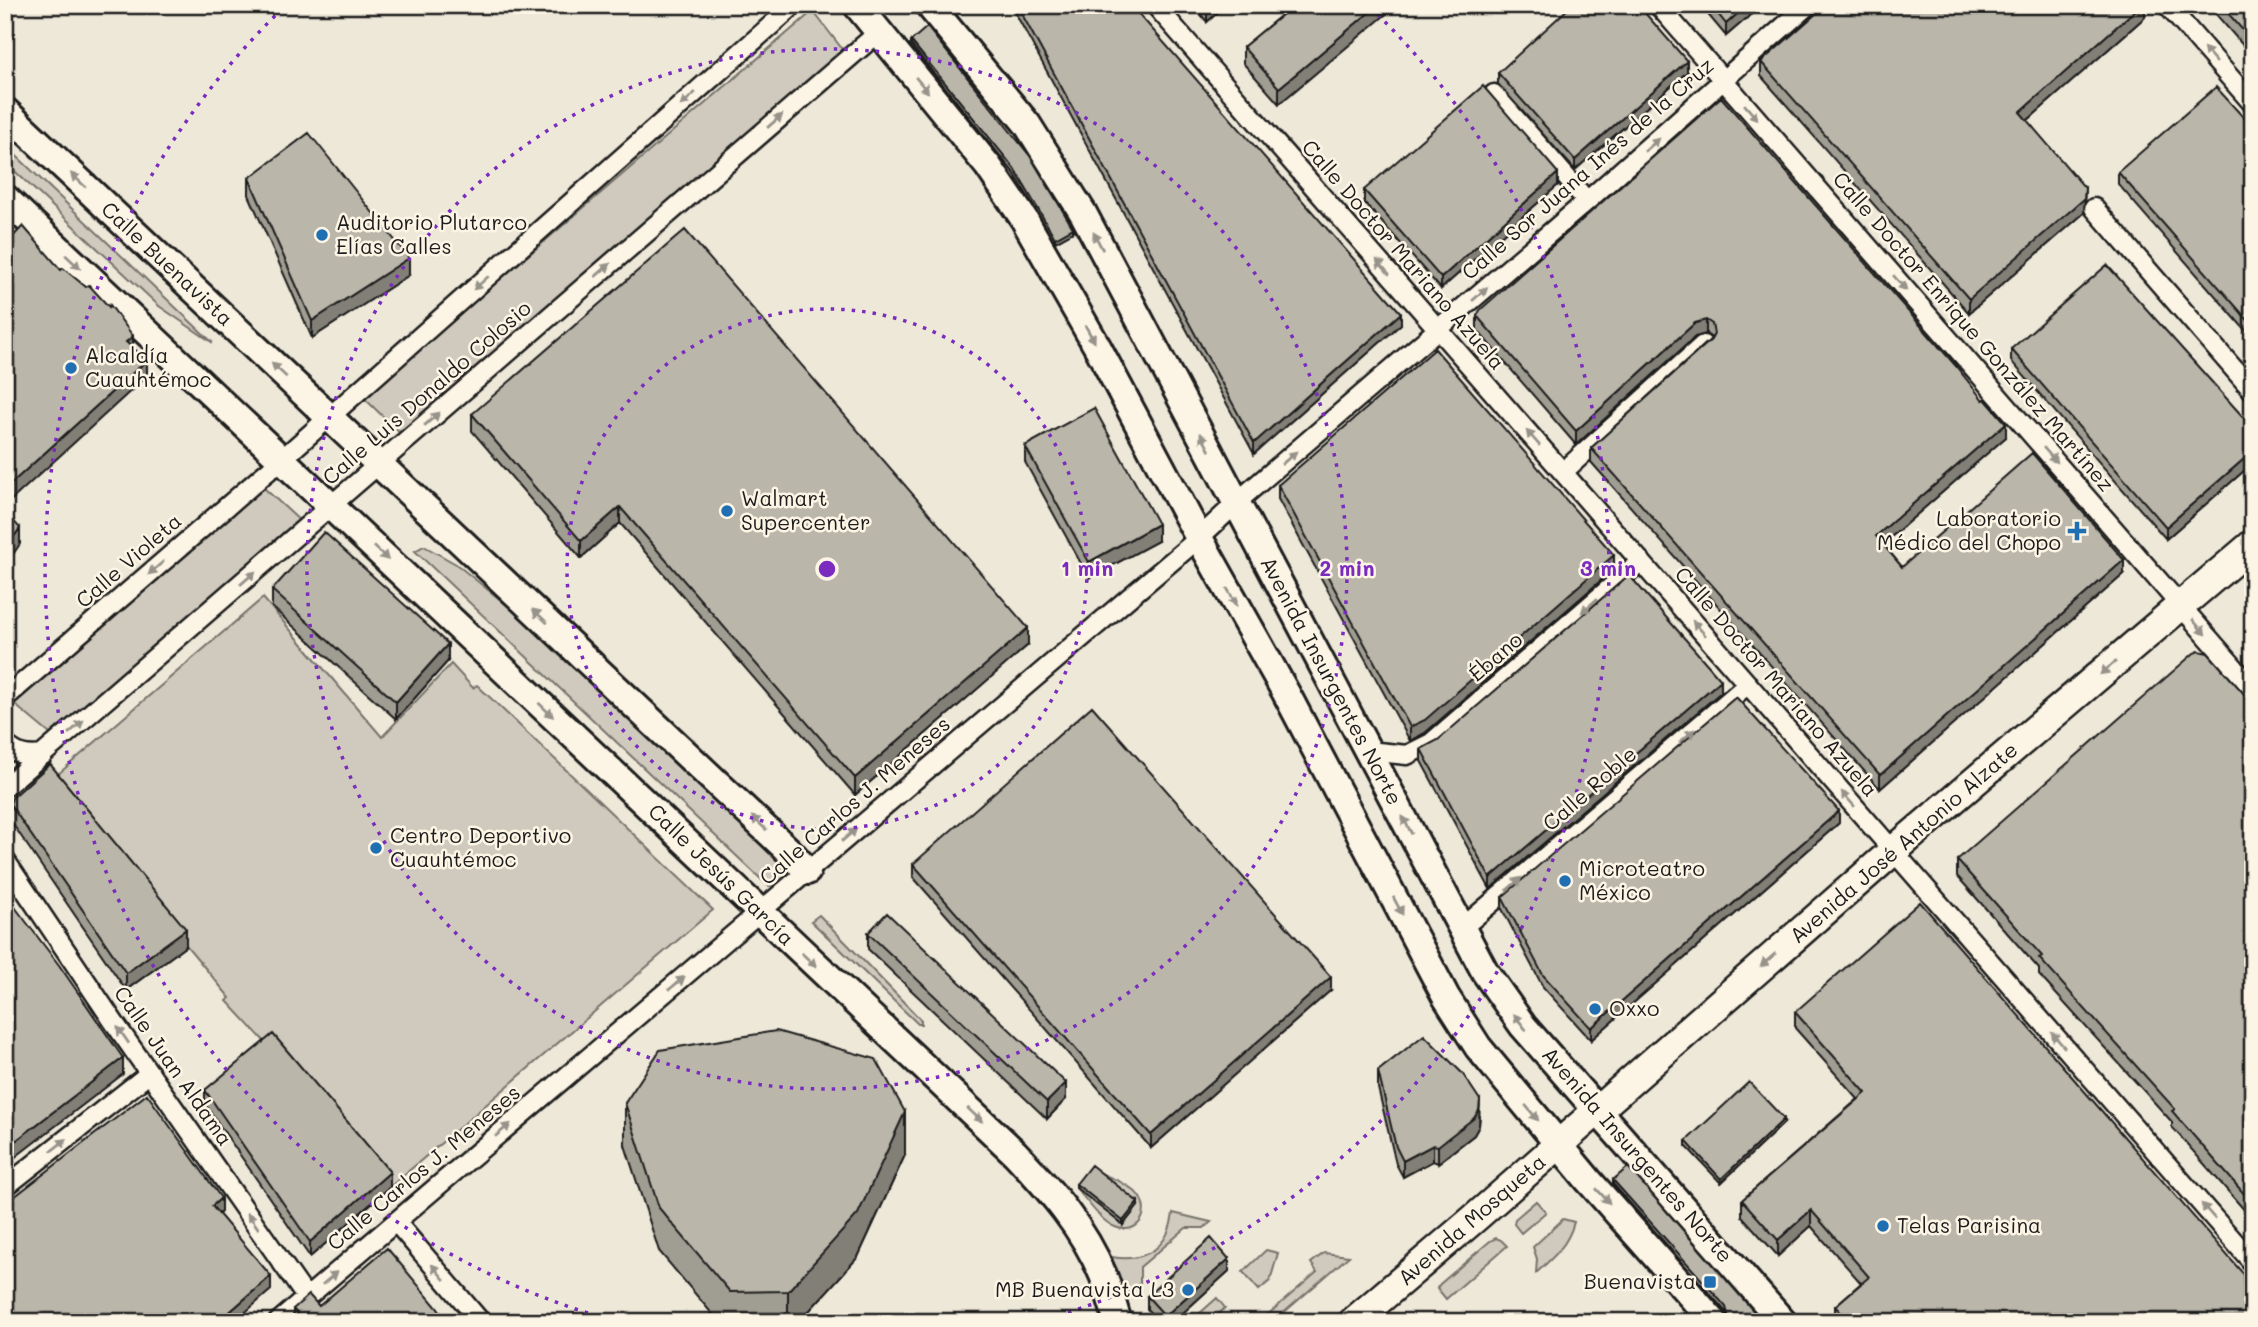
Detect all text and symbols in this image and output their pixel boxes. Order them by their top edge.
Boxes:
one-way arrow [2202,46,2218,64]
street label: Calle Sor Juana Inés de la Cruz [1455,51,1719,285]
one-way arrow [914,76,929,94]
one-way arrow [680,91,697,106]
one-way arrow [1743,103,1759,121]
one-way arrow [767,114,784,129]
street label: Calle Doctor Mariano Azuela [1297,133,1511,375]
one-way arrow [1643,138,1660,153]
street label: Calle Doctor Enrique González Martínez [1828,165,2121,497]
one-way arrow [69,172,87,188]
street label: Calle Buenavista [96,195,240,331]
place label: Auditorio Plutarco Elías Calles [336,208,527,259]
marker: Auditorio Plutarco Elías Calles [314,227,330,243]
one-way arrow [1092,231,1104,251]
one-way arrow [64,254,82,270]
one-way arrow [1375,258,1391,276]
one-way arrow [595,263,612,278]
one-way arrow [473,275,490,290]
one-way arrow [1892,275,1907,292]
one-way arrow [1471,286,1489,302]
street label: Calle Luis Donaldo Colosio [316,294,536,490]
one-way arrow [1084,324,1096,344]
place label: Alcaldía Cuauhtémoc [85,341,212,392]
marker: Alcaldía Cuauhtémoc [63,360,79,376]
one-way arrow [270,362,288,378]
one-way arrow [423,412,440,427]
one-way arrow [1525,429,1541,447]
one-way arrow [1199,432,1211,452]
one-way arrow [2042,446,2058,464]
one-way arrow [1280,451,1297,466]
place label: Walmart Supercenter [741,484,871,535]
marker: Walmart Supercenter [719,503,735,519]
place label: Laboratorio Médico del Chopo [1877,504,2061,555]
street label: Calle Violeta [70,507,186,613]
marker: Laboratorio Médico del Chopo [2067,521,2087,541]
one-way arrow [373,544,390,561]
street label: Avenida Insurgentes Norte [1255,551,1409,809]
text: 1 min [1061,554,1113,581]
text: 2 min [1319,554,1375,581]
text: 3 min [1580,554,1636,581]
centre of rings [815,557,839,581]
one-way arrow [147,560,164,575]
street label: Calle Doctor Mariano Azuela [1670,560,1884,802]
one-way arrow [240,571,257,586]
one-way arrow [1226,588,1238,607]
one-way arrow [1580,598,1598,614]
one-way arrow [532,608,549,624]
one-way arrow [2191,618,2207,636]
one-way arrow [1691,619,1707,637]
street label: Ébano [1463,625,1527,687]
one-way arrow [2099,660,2116,675]
one-way arrow [538,701,555,718]
street label: Calle Carlos J. Meneses [753,710,955,890]
one-way arrow [67,719,85,735]
one-way arrow [1678,728,1696,744]
street label: Avenida José Antonio Alzate [1783,735,2023,948]
street label: Calle Roble [1536,740,1642,836]
one-way arrow [1841,791,1856,808]
street label: Calle Jesús García [643,797,801,951]
one-way arrow [751,815,768,831]
one-way arrow [1402,815,1413,835]
place label: Centro Deportivo Cuauhtémoc [390,821,571,872]
one-way arrow [841,828,858,843]
marker: Centro Deportivo Cuauhtémoc [368,840,384,856]
place label: Microteatro México [1579,854,1705,905]
marker: Microteatro México [1557,873,1573,889]
one-way arrow [1505,876,1523,892]
one-way arrow [1391,896,1403,916]
one-way arrow [800,951,817,967]
one-way arrow [1760,952,1777,967]
one-way arrow [668,976,685,991]
street label: Calle Juan Aldama [109,980,239,1150]
place label: Oxxo [1609,994,1659,1021]
marker: Oxxo [1587,1001,1603,1017]
one-way arrow [1513,1013,1528,1031]
one-way arrow [116,1026,130,1044]
one-way arrow [2050,1031,2066,1049]
street label: Avenida Insurgentes Norte [1537,1040,1739,1268]
street label: Calle Carlos J. Meneses [321,1078,525,1256]
one-way arrow [1524,1104,1540,1122]
one-way arrow [966,1107,983,1123]
one-way arrow [494,1122,512,1138]
one-way arrow [49,1137,67,1152]
street label: Avenida Mosqueta [1391,1147,1551,1291]
one-way arrow [1595,1188,1610,1205]
one-way arrow [2200,1202,2216,1220]
place label: Telas Parisina [1897,1211,2041,1238]
one-way arrow [246,1212,260,1230]
marker: Telas Parisina [1875,1218,1891,1234]
one-way arrow [430,1263,446,1281]
place label: Buenavista [1584,1267,1696,1294]
one-way arrow [320,1270,338,1285]
marker: Buenavista [1702,1274,1718,1290]
place label: MB Buenavista L3 [995,1275,1174,1302]
marker: MB Buenavista L3 [1180,1282,1196,1298]

